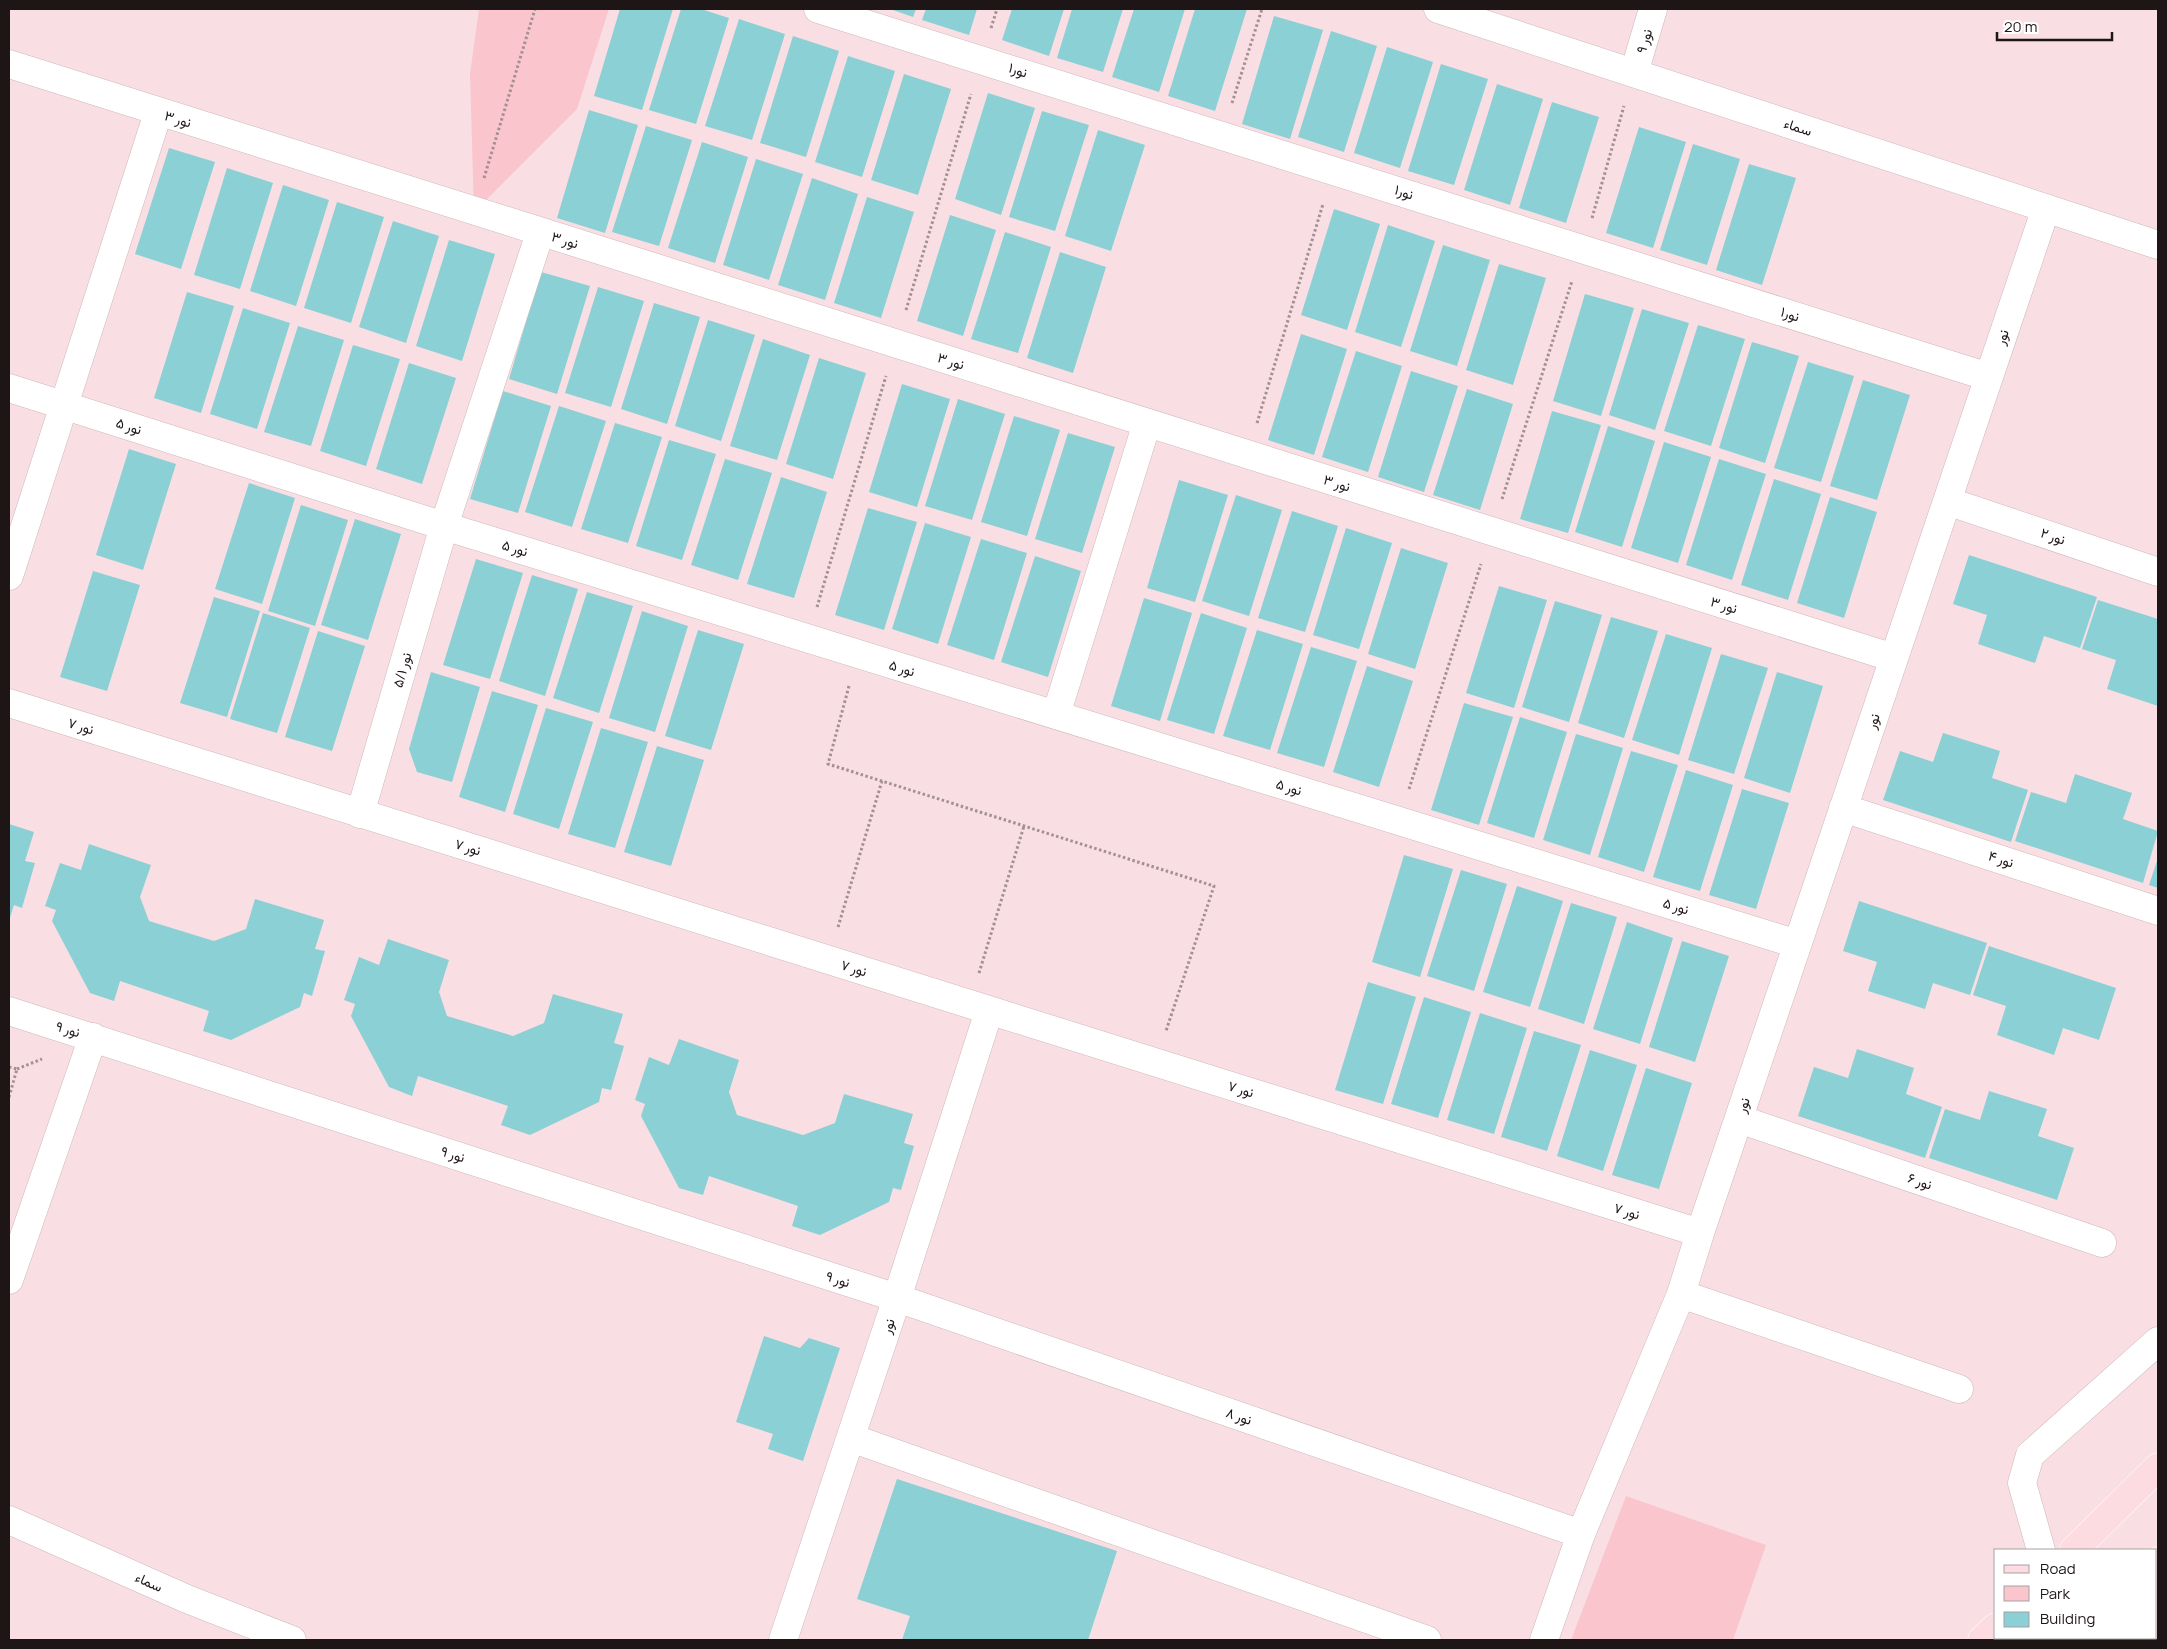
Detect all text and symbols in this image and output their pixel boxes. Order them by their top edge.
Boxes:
scale bar [1997,10,2112,42]
text: 20 m [2004,16,2037,37]
street label: نور ۹ [1631,26,1656,55]
street label: نور۱ [1006,58,1030,82]
street label: نور ۳ [162,105,194,132]
street label: سماء [1782,113,1815,140]
street label: نور۱ [1392,180,1416,204]
street label: نور ۳ [549,226,581,253]
street label: نور۱ [1778,302,1802,326]
street label: نور [1990,327,2013,348]
street label: نور ۳ [935,347,967,374]
street label: نور ۵ [114,412,144,439]
street label: نور ۳ [1321,469,1353,496]
street label: نور ۲ [2038,522,2068,549]
street label: نور ۵ [500,535,530,560]
street label: نور ۳ [1708,591,1740,618]
street label: نور ۵/۱ [387,650,416,690]
street label: نور ۵ [887,655,917,680]
street label: نور [1861,711,1884,732]
street label: نور ۷ [66,713,96,738]
street label: نور ۵ [1274,774,1304,799]
street label: نور ۷ [453,834,483,859]
street label: نور ۴ [1986,846,2016,872]
street label: نور ۵ [1661,893,1691,918]
street label: نور ۷ [839,955,869,980]
street label: نور ۹ [54,1016,83,1041]
street label: نور ۷ [1226,1076,1256,1101]
street label: نور [1731,1095,1754,1116]
street label: نور ۹ [439,1141,468,1166]
street label: نور ۶ [1905,1168,1935,1194]
street label: نور ۷ [1612,1198,1642,1223]
street label: نور ۹ [824,1266,853,1291]
street label: نور [876,1316,899,1337]
street label: نور ۸ [1224,1402,1255,1429]
legend [1994,1549,2157,1639]
text: Road [2040,1558,2076,1579]
street label: سماء [132,1567,166,1596]
text: Park [2040,1583,2070,1604]
text: Building [2040,1608,2095,1629]

